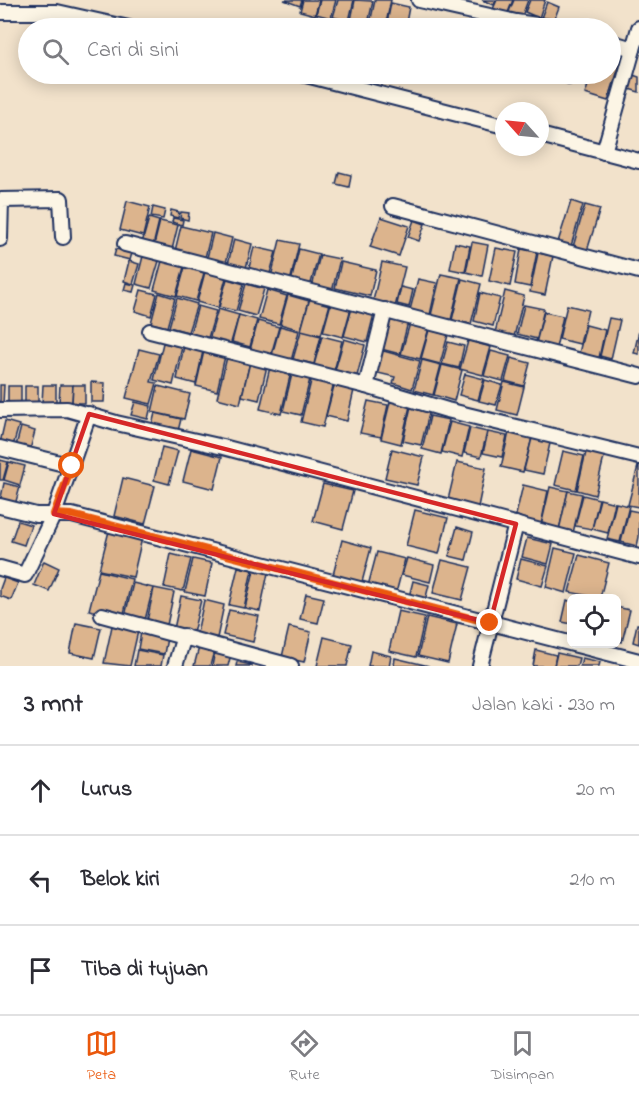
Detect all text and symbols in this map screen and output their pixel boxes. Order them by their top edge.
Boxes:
search box [18,18,621,84]
icon: search [39,35,72,68]
text: Cari di sini [87,35,179,67]
north arrow [495,102,549,156]
route start [58,452,84,478]
map controls [567,594,621,648]
button: locate [567,594,621,648]
route end [476,609,502,635]
text: 3 mnt [24,686,83,724]
text: Jalan kaki · 230 m [472,691,615,720]
icon: ahead [24,774,57,807]
text: Lurus [81,774,132,806]
text: 20 m [576,776,615,805]
icon: left [24,864,57,897]
text: Belok kiri [81,864,160,896]
text: 210 m [570,866,615,895]
icon: arrive [24,954,57,987]
text: Tiba di tujuan [81,954,208,986]
tab: Peta [85,1027,118,1087]
tab: Rute [288,1027,321,1087]
tab: Disimpan [491,1027,554,1087]

